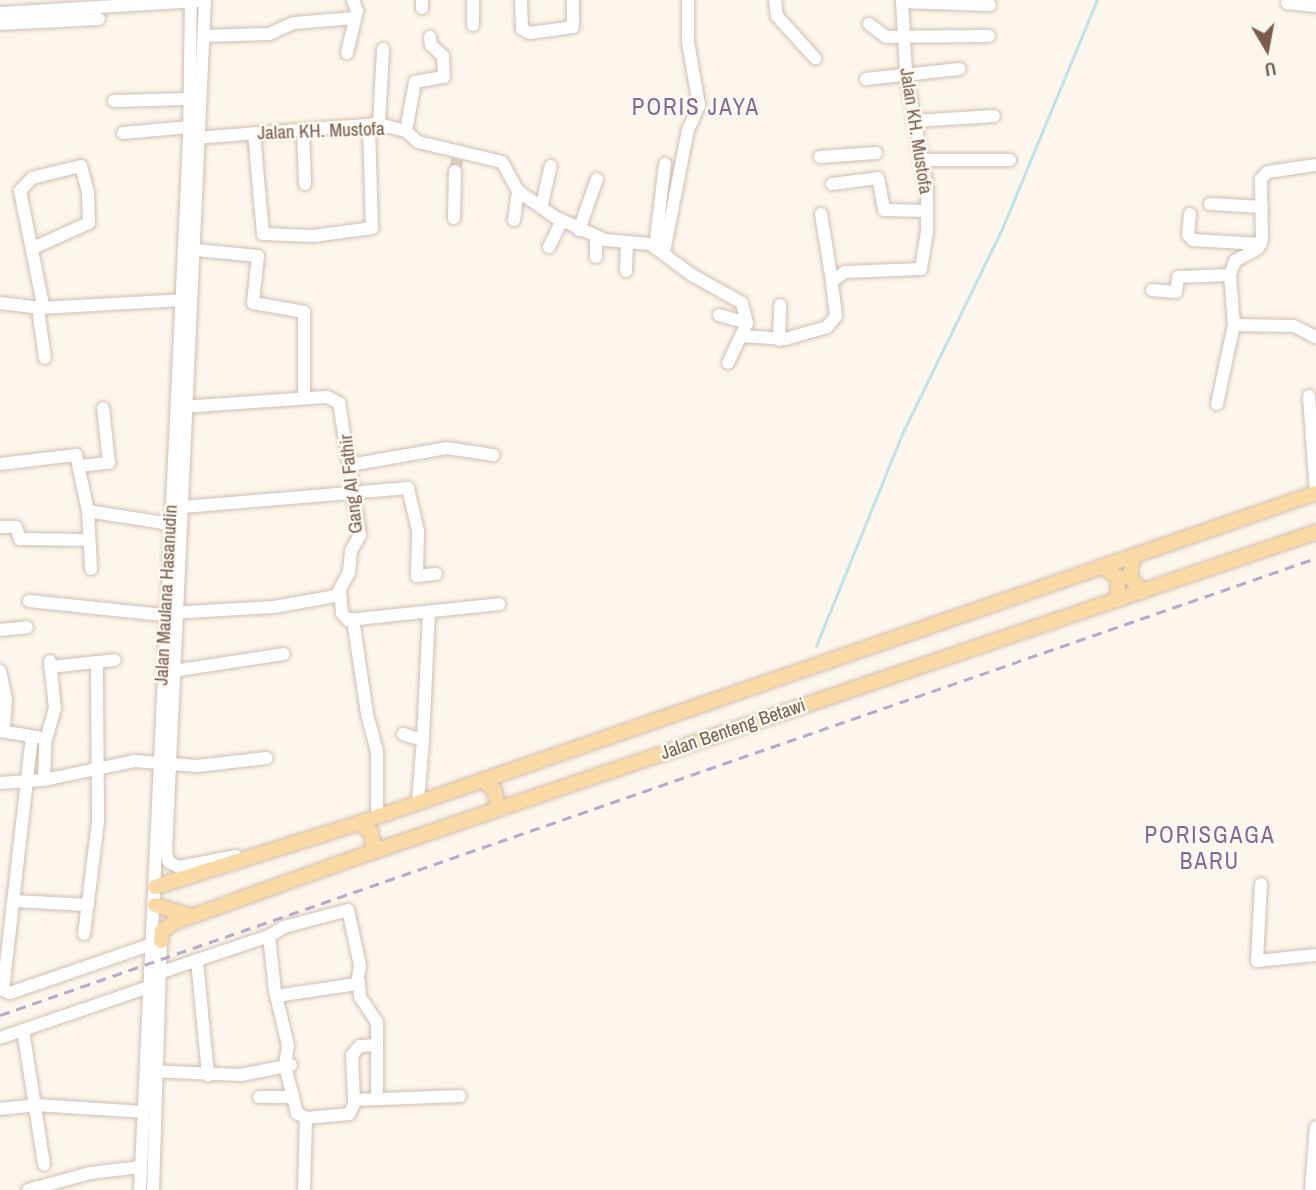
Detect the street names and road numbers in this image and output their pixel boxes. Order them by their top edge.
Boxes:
street label: Jalan KH. Mustofa [895,66,937,196]
street label: Jalan KH. Mustofa [257,117,385,145]
street label: Gang Al Fathir [334,433,368,535]
street label: Jalan Maulana Hasanudin [150,504,182,686]
street label: Jalan Benteng Betawi [658,694,808,764]

